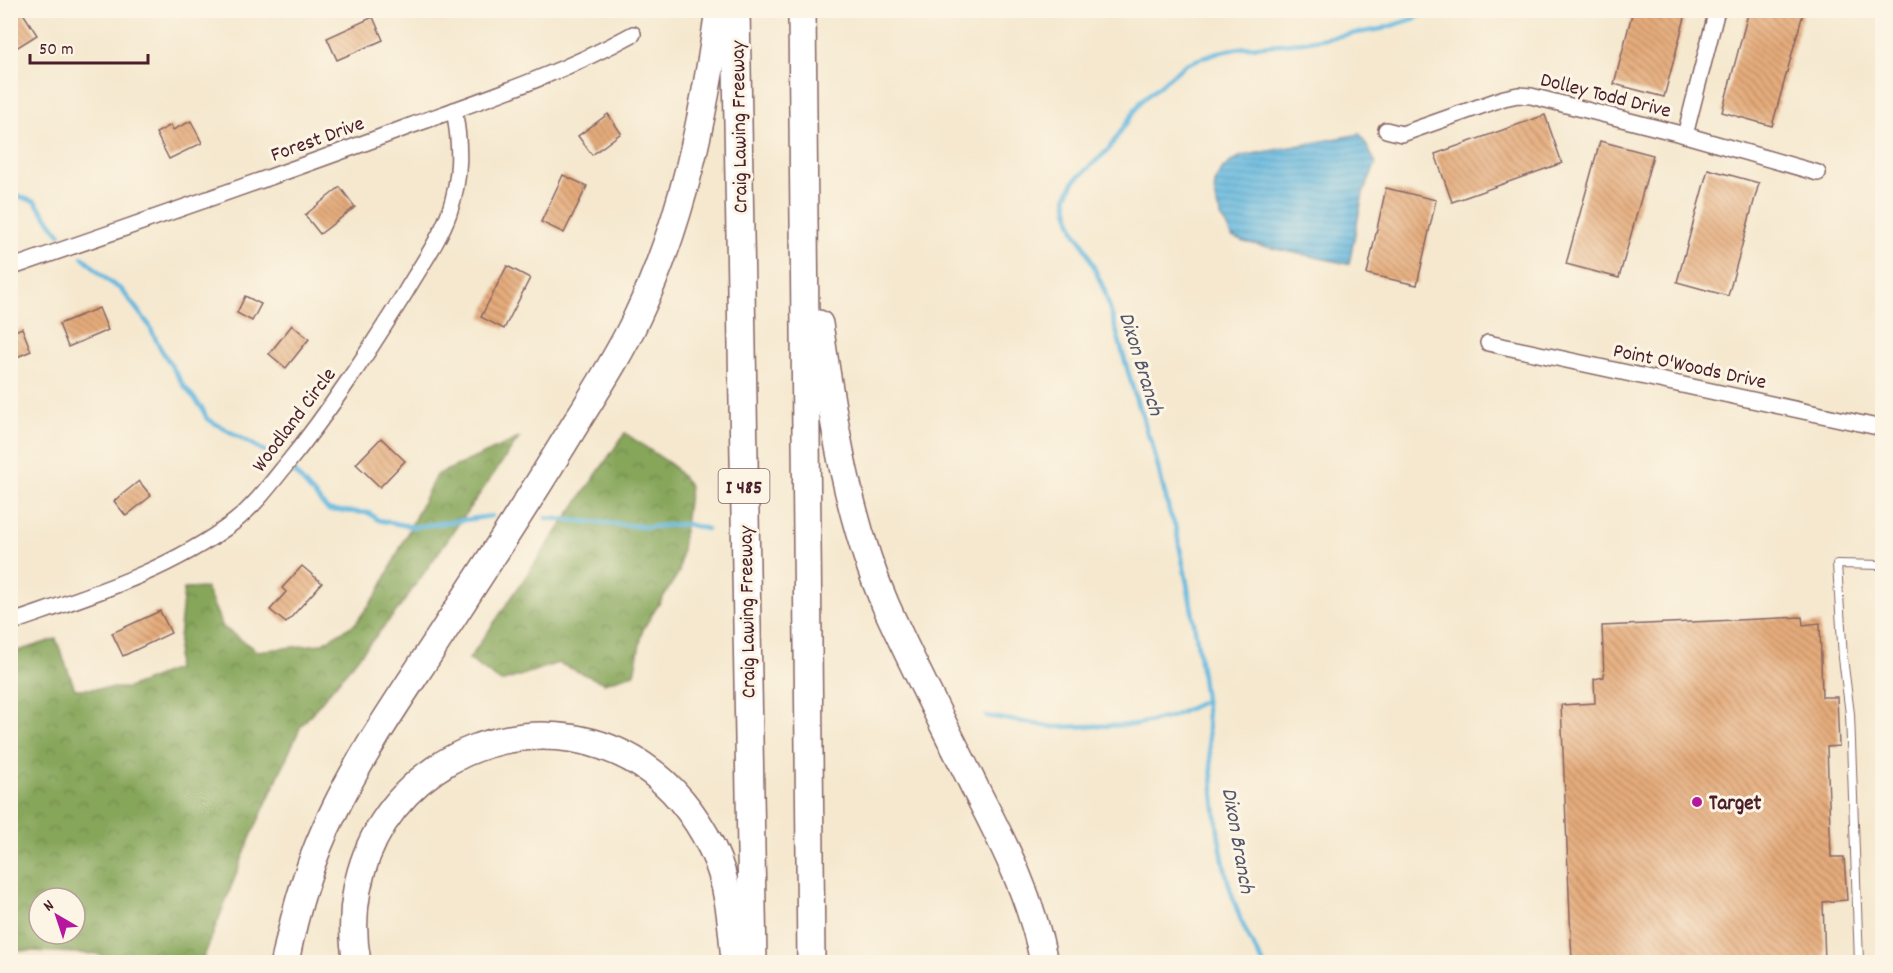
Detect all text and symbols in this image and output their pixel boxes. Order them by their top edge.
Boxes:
scale bar [30,27,148,65]
text: 50 m [39,38,74,63]
street label: Craig Lawing Freeway [724,40,758,214]
street label: Dolley Todd Drive [1537,66,1674,128]
street label: Forest Drive [267,110,369,172]
water label: Dixon Branch [1109,309,1170,420]
street label: Point O'Woods Drive [1610,337,1769,399]
street label: Woodland Circle [246,362,345,480]
road number: I 485 [718,469,770,503]
street label: Craig Lawing Freeway [732,525,766,699]
water label: Dixon Branch [1212,785,1261,897]
place label: Target [1709,790,1761,820]
marker: Target [1690,795,1704,809]
north arrow [27,886,87,946]
text: N [39,895,60,918]

